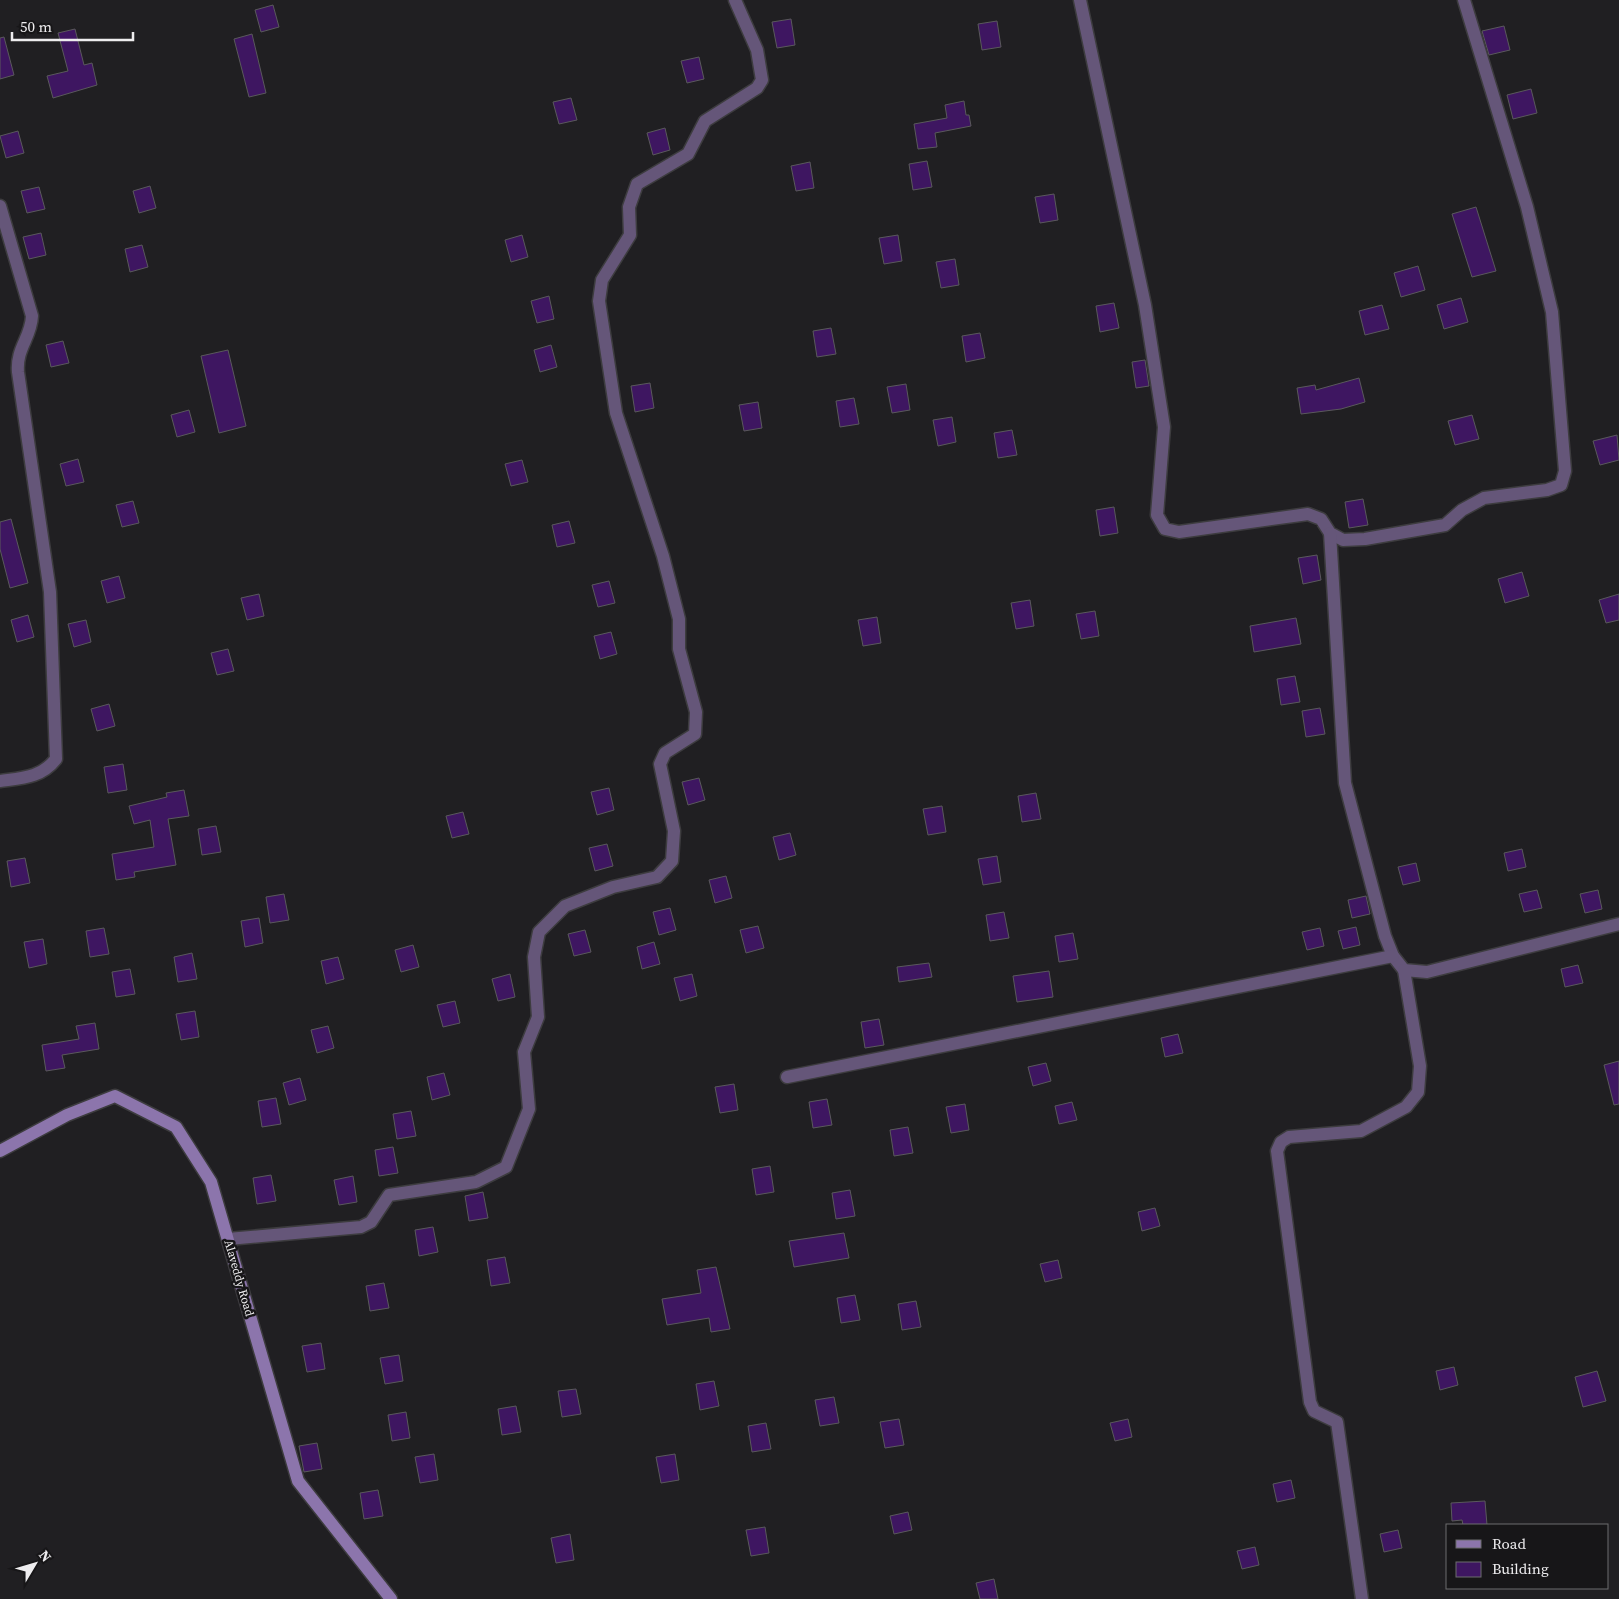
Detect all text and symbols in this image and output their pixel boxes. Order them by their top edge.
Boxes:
scale bar [12,10,134,42]
text: 50 m [20,16,52,37]
street label: Alaveddy Road [220,1238,258,1318]
legend [1446,1524,1609,1589]
text: Road [1492,1533,1526,1554]
north arrow [10,1539,60,1589]
text: N [34,1546,56,1566]
text: Building [1492,1558,1549,1579]

